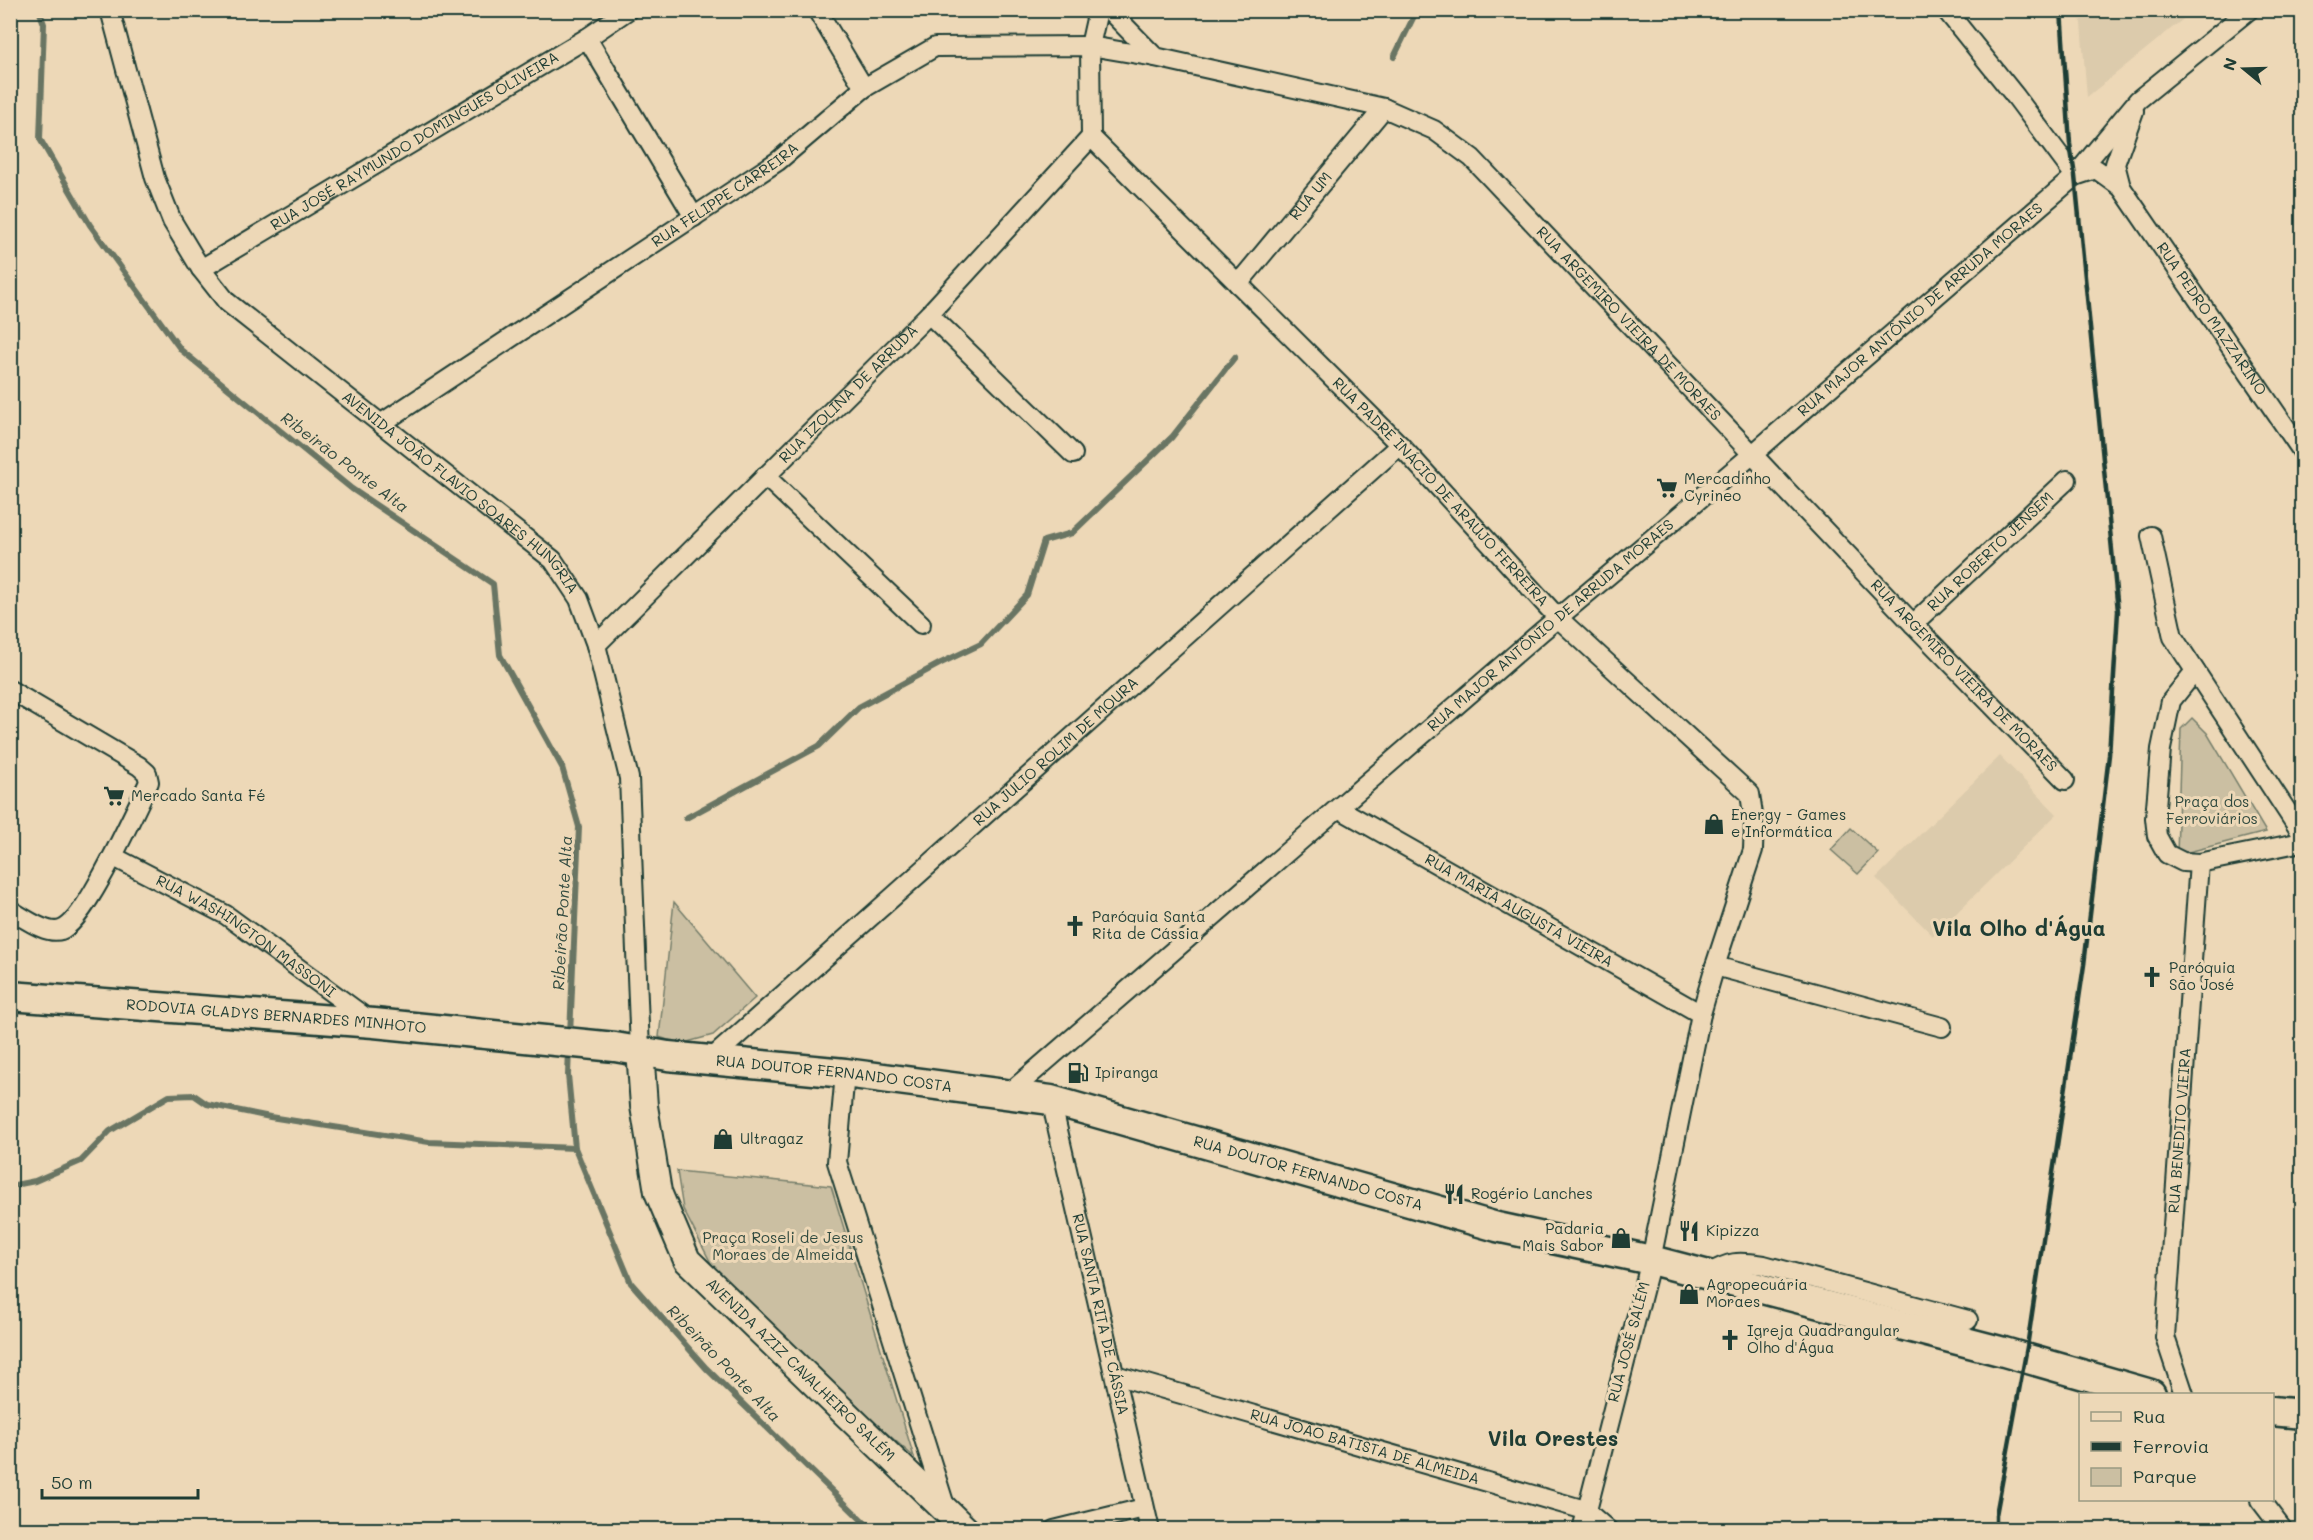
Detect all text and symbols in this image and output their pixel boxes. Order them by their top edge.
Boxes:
north arrow [2214,39,2274,99]
street label: RUA JOSÉ RAYMUNDO DOMINGUES OLIVEIRA [266,46,562,234]
text: N [2217,55,2241,73]
street label: RUA FELIPPE CARREIRA [647,137,802,251]
street label: RUA UM [1284,167,1336,224]
street label: RUA MAJOR ANTÔNIO DE ARRUDA MORAES [1793,198,2046,420]
street label: RUA ARGEMIRO VIEIRA DE MORAES [1533,221,1726,424]
street label: RUA PEDRO MAZZARINO [2153,238,2272,399]
street label: RUA IZOLINA DE ARRUDA [774,320,922,467]
street label: RUA PADRE INÁCIO DE ARAÚJO FERREIRA [1329,372,1553,610]
street label: AVENIDA JOÃO FLAVIO SOARES HUNGRIA [338,386,584,597]
water label: Ribeirão Ponte Alta [277,407,414,517]
place label: Mercadinho Cyrineo [1684,468,1771,505]
supermarket icon: Mercadinho Cyrineo [1655,476,1679,500]
street label: RUA ROBERTO JENSEM [1922,487,2057,615]
street label: RUA MAJOR ANTÔNIO DE ARRUDA MORAES [1423,514,1677,735]
street label: RUA ARGEMIRO VIEIRA DE MORAES [1867,574,2062,775]
street label: RUA JÚLIO ROLIM DE MOURA [968,672,1142,830]
supermarket icon: Mercado Santa Fé [102,784,126,808]
place label: Mercado Santa Fé [131,785,266,805]
park label: Praça dos Ferroviários [2166,791,2258,828]
place label: Energy - Games e Informática [1731,804,1846,841]
shop icon: Energy - Games e Informática [1702,812,1726,836]
water label: Ribeirão Ponte Alta [547,835,576,991]
street label: RUA MARIA AUGUSTA VIEIRA [1422,848,1617,971]
street label: RUA WASHINGTON MASSONI [153,869,340,1002]
place label: Paróquia Santa Rita de Cássia [1092,906,1206,943]
church icon: Paróquia Santa Rita de Cássia [1063,914,1087,938]
district label: Vila Olho d'Água [1932,914,2106,941]
place label: Paróquia São José [2169,957,2236,994]
church icon: Paróquia São José [2140,965,2164,989]
street label: RODOVIA GLADYS BERNARDES MINHOTO [125,994,428,1037]
street label: RUA BENEDITO VIEIRA [2163,1047,2195,1214]
street label: RUA DOUTOR FERNANDO COSTA [715,1050,954,1096]
fuel station icon: Ipiranga [1066,1061,1090,1085]
place label: Ipiranga [1095,1062,1159,1082]
shop icon: Ultragaz [711,1127,735,1151]
place label: Ultragaz [740,1128,804,1148]
street label: RUA DOUTOR FERNANDO COSTA [1191,1130,1426,1214]
restaurant icon: Rogério Lanches [1442,1182,1466,1206]
place label: Rogério Lanches [1471,1183,1593,1203]
street label: RUA SANTA RITA DE CÁSSIA [1068,1211,1134,1417]
place label: Padaria Mais Sabor [1522,1218,1604,1255]
restaurant icon: Kipizza [1677,1219,1701,1243]
place label: Kipizza [1706,1220,1760,1240]
shop icon: Padaria Mais Sabor [1609,1226,1633,1250]
park label: Praça Roseli de Jesus Moraes de Almeida [702,1227,864,1264]
street label: AVENIDA AZIZ CAVALHEIRO SALÉM [702,1273,900,1465]
place label: Agropecuária Moraes [1706,1274,1808,1311]
street label: RUA JOSÉ SALÉM [1602,1279,1654,1404]
shop icon: Agropecuária Moraes [1677,1282,1701,1306]
water label: Ribeirão Ponte Alta [663,1300,786,1426]
place label: Igreja Quadrangular Olho d'Água [1747,1320,1900,1357]
church icon: Igreja Quadrangular Olho d'Água [1718,1328,1742,1352]
legend [2079,1393,2274,1501]
street label: RUA JOÃO BATISTA DE ALMEIDA [1248,1403,1482,1488]
text: Rua [2133,1404,2166,1428]
district label: Vila Orestes [1488,1424,1618,1451]
text: Ferrovia [2133,1434,2209,1458]
scale bar [42,1462,198,1500]
text: Parque [2133,1464,2197,1488]
text: 50 m [51,1470,93,1494]

